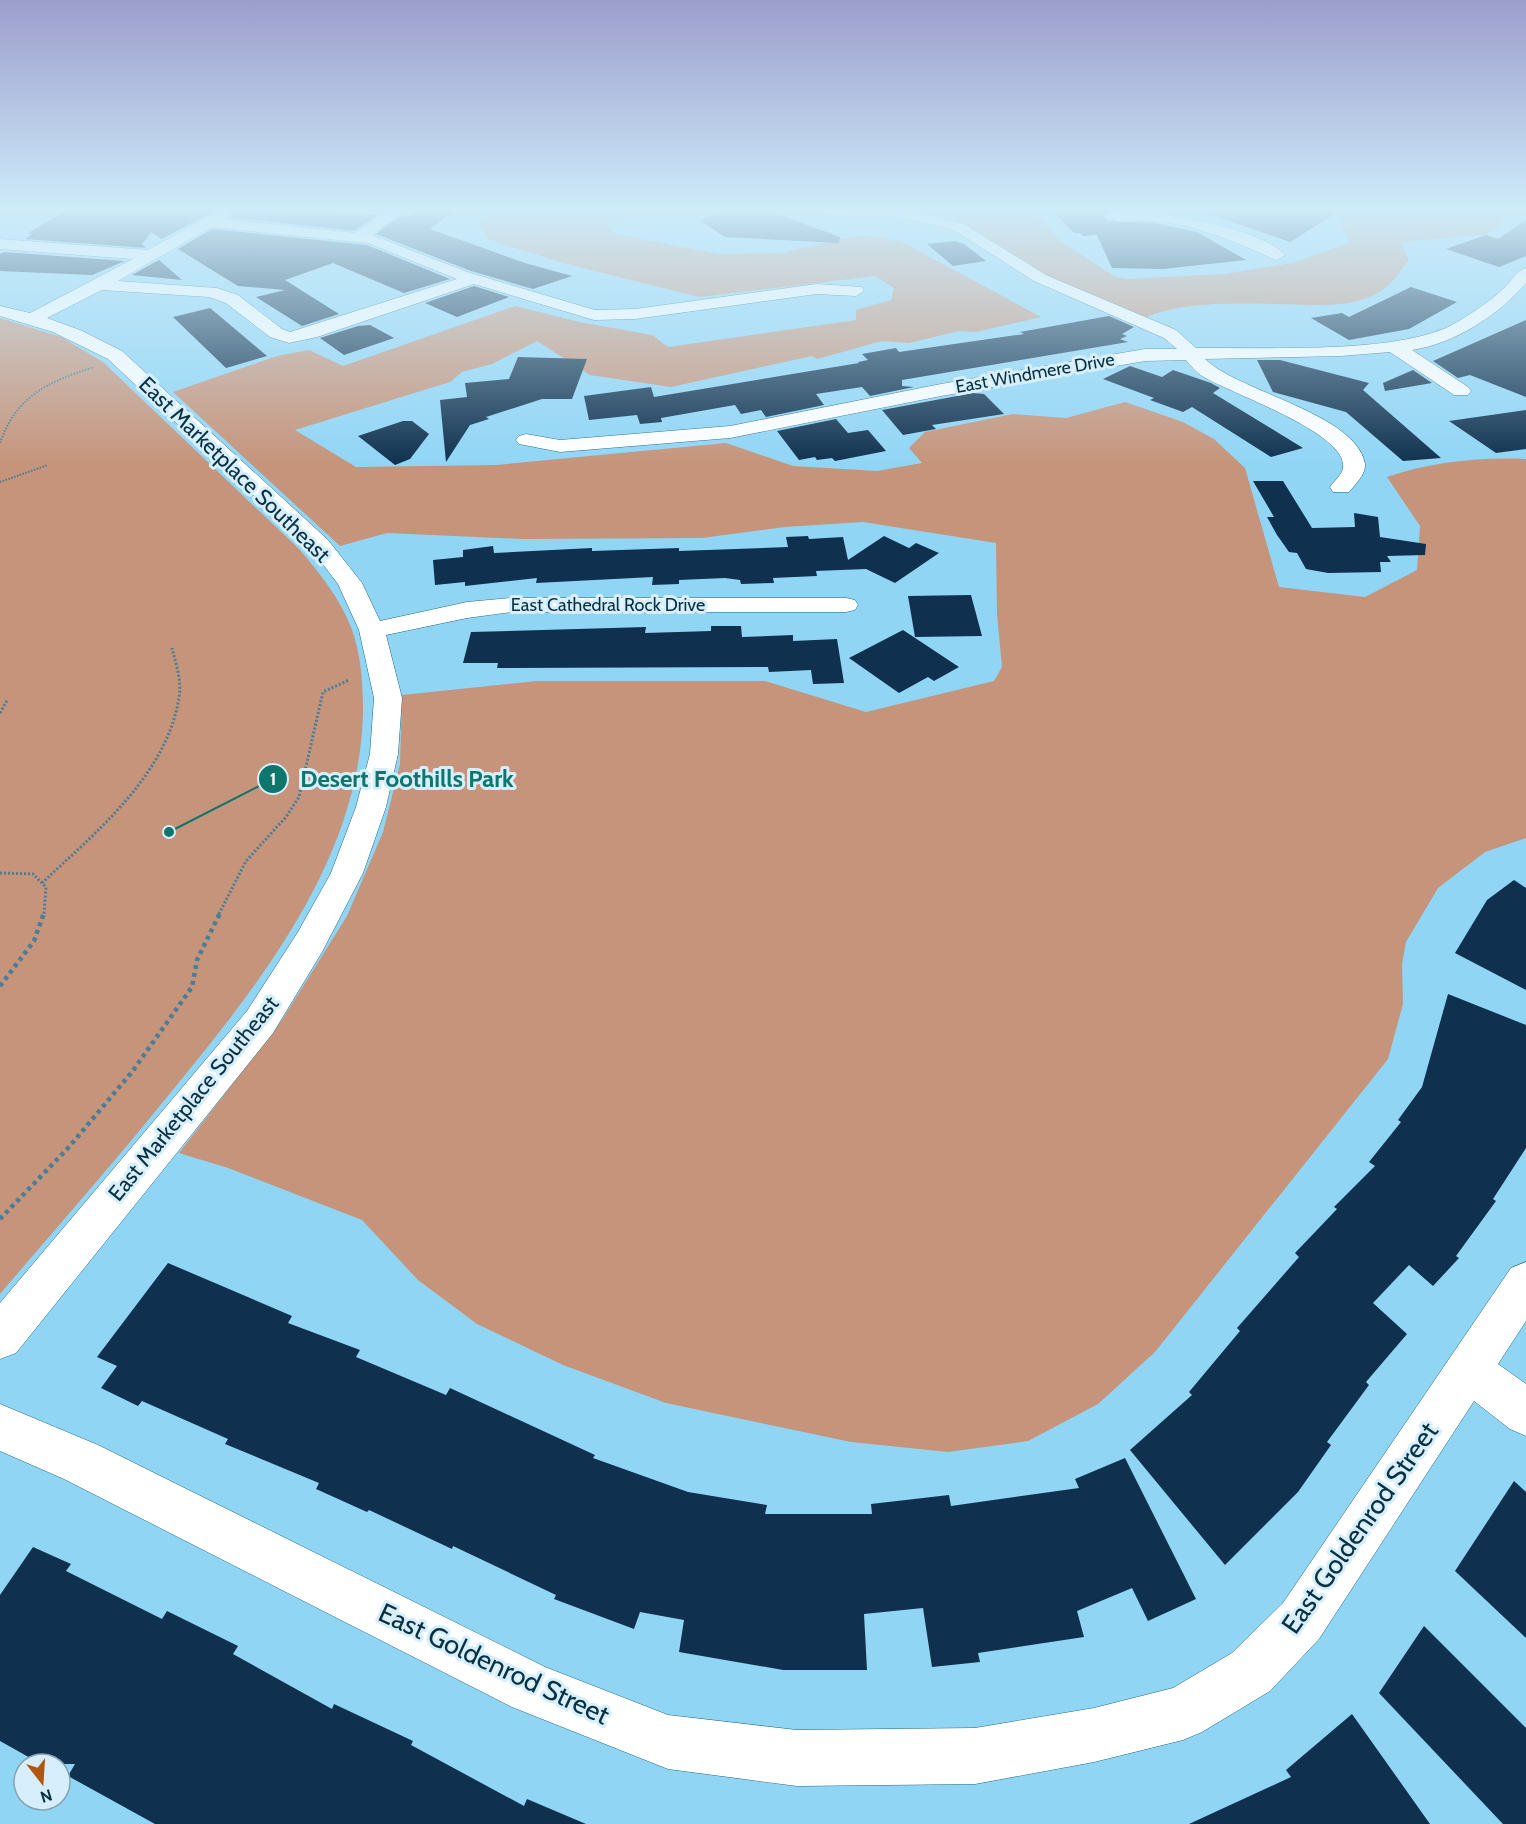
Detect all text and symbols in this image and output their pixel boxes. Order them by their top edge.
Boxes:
street label: East Windmere Drive [954,348,1116,398]
street label: East Marketplace Southeast [133,371,336,568]
street label: East Cathedral Rock Drive [511,594,705,616]
callout: Desert Foothills Park [258,758,525,800]
text: Desert Foothills Park [300,764,514,793]
text: 1 [270,768,276,790]
street label: East Marketplace Southeast [102,990,285,1206]
street label: East Goldenrod Street [1274,1416,1445,1640]
street label: East Goldenrod Street [374,1596,615,1731]
north arrow [12,1752,72,1812]
text: N [38,1785,54,1807]

